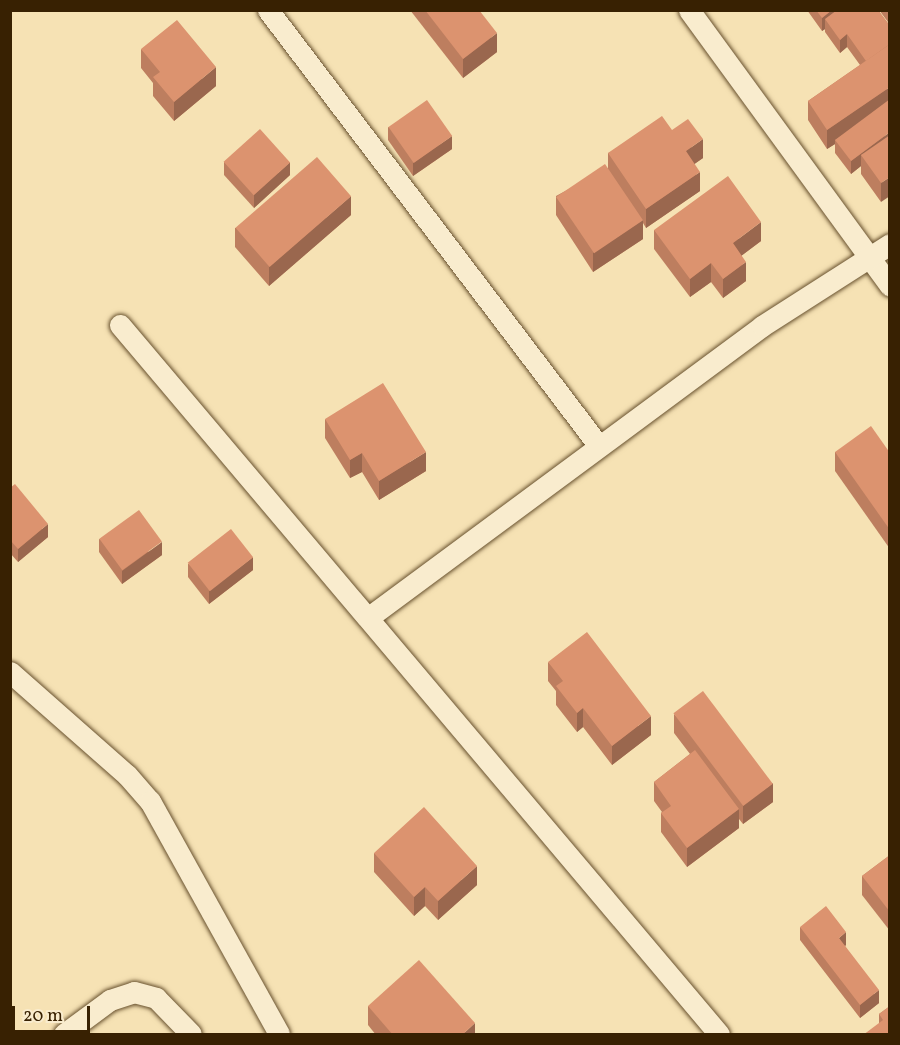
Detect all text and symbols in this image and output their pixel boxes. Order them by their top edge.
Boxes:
scale bar [15,994,93,1032]
text: 20 m [23,1004,63,1029]

